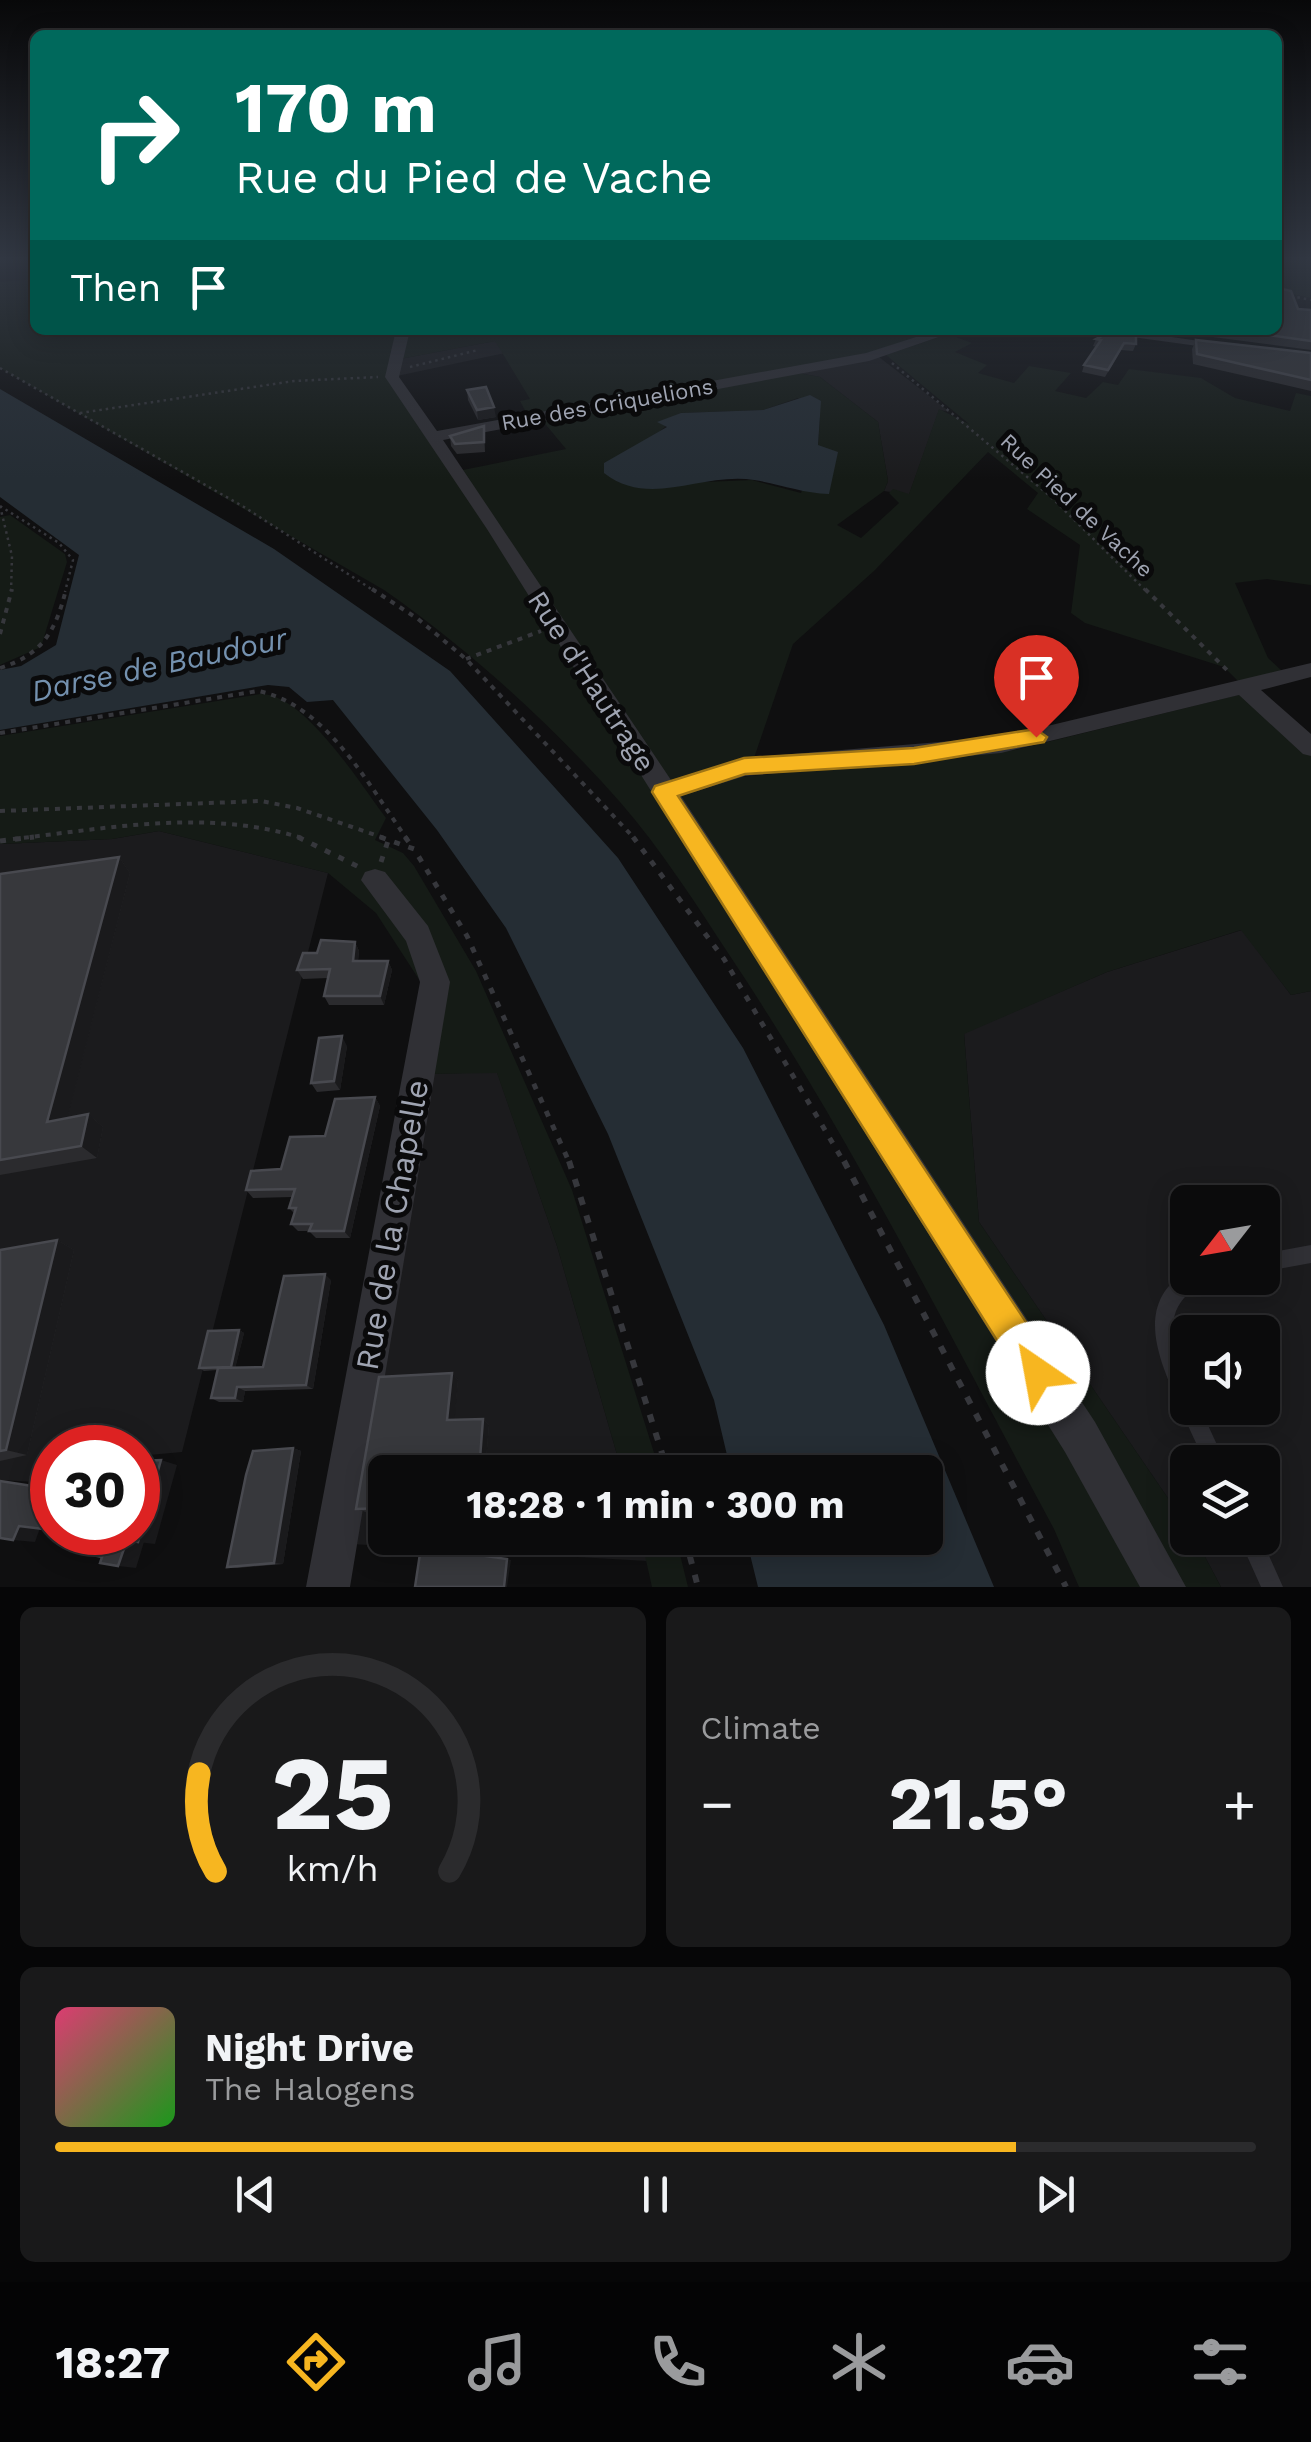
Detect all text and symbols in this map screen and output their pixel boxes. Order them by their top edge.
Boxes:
text: 170 m [235,67,437,149]
icon: right [70,70,200,200]
text: Rue du Pied de Vache [235,151,713,204]
icon: arrive [181,260,236,315]
text: Then [70,266,161,310]
street label: Rue des Criquelions [499,374,715,435]
street label: Rue Pied de Vache [995,428,1158,582]
street label: Rue d'Hautrage [521,585,662,778]
water label: Darse de Baudour [28,620,291,709]
pin [994,635,1079,738]
icon: arrive [1009,650,1064,705]
street label: Rue de la Chapelle [348,1077,436,1373]
north arrow [1170,1185,1280,1295]
map controls [1170,1185,1280,1555]
button: sound [1170,1315,1280,1425]
position arrow [986,1321,1090,1425]
speed limit sign: 30 [30,1425,160,1555]
button: layers [1170,1445,1280,1555]
text: 18:28 · 1 min · 300 m [467,1483,844,1527]
text: Climate [701,1709,821,1747]
text: 25 [271,1732,394,1854]
text: 21.5° [888,1759,1068,1847]
text: − [701,1772,734,1836]
text: + [1223,1772,1256,1836]
text: km/h [287,1848,379,1890]
text: Night Drive [205,2026,414,2070]
text: The Halogens [205,2070,415,2108]
icon: previous [228,2167,283,2222]
icon: pause [628,2167,683,2222]
icon: next [1028,2167,1083,2222]
icon: directions [281,2327,351,2397]
icon: music [462,2327,532,2397]
icon: phone [643,2327,713,2397]
icon: climate [824,2327,894,2397]
icon: car [1005,2327,1075,2397]
icon: filters [1185,2327,1255,2397]
text: 18:27 [55,2336,170,2389]

